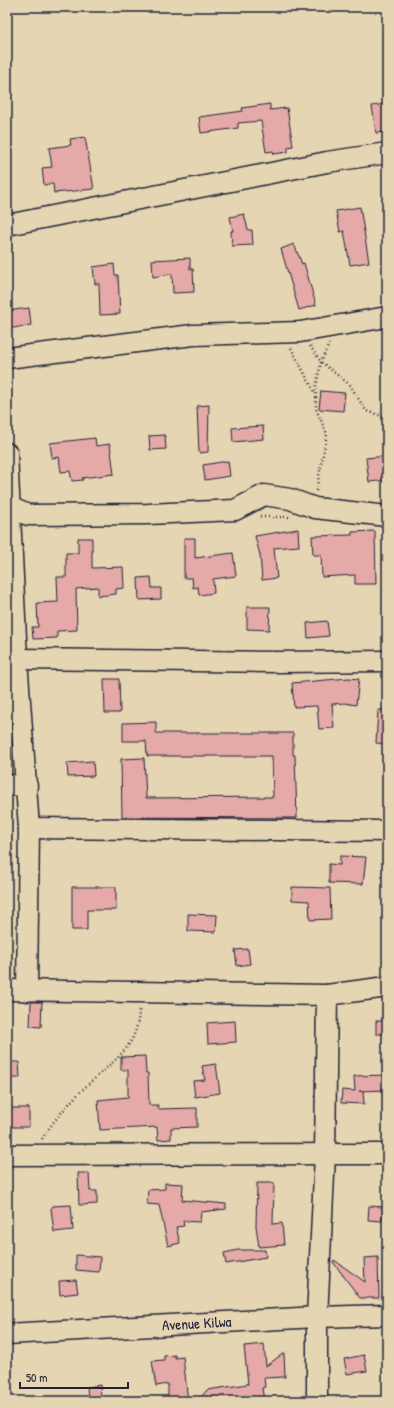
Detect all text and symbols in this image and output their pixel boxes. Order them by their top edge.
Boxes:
street label: Avenue Kilwa [161,1311,232,1335]
scale bar [20,1364,128,1390]
text: 50 m [26,1369,47,1386]

